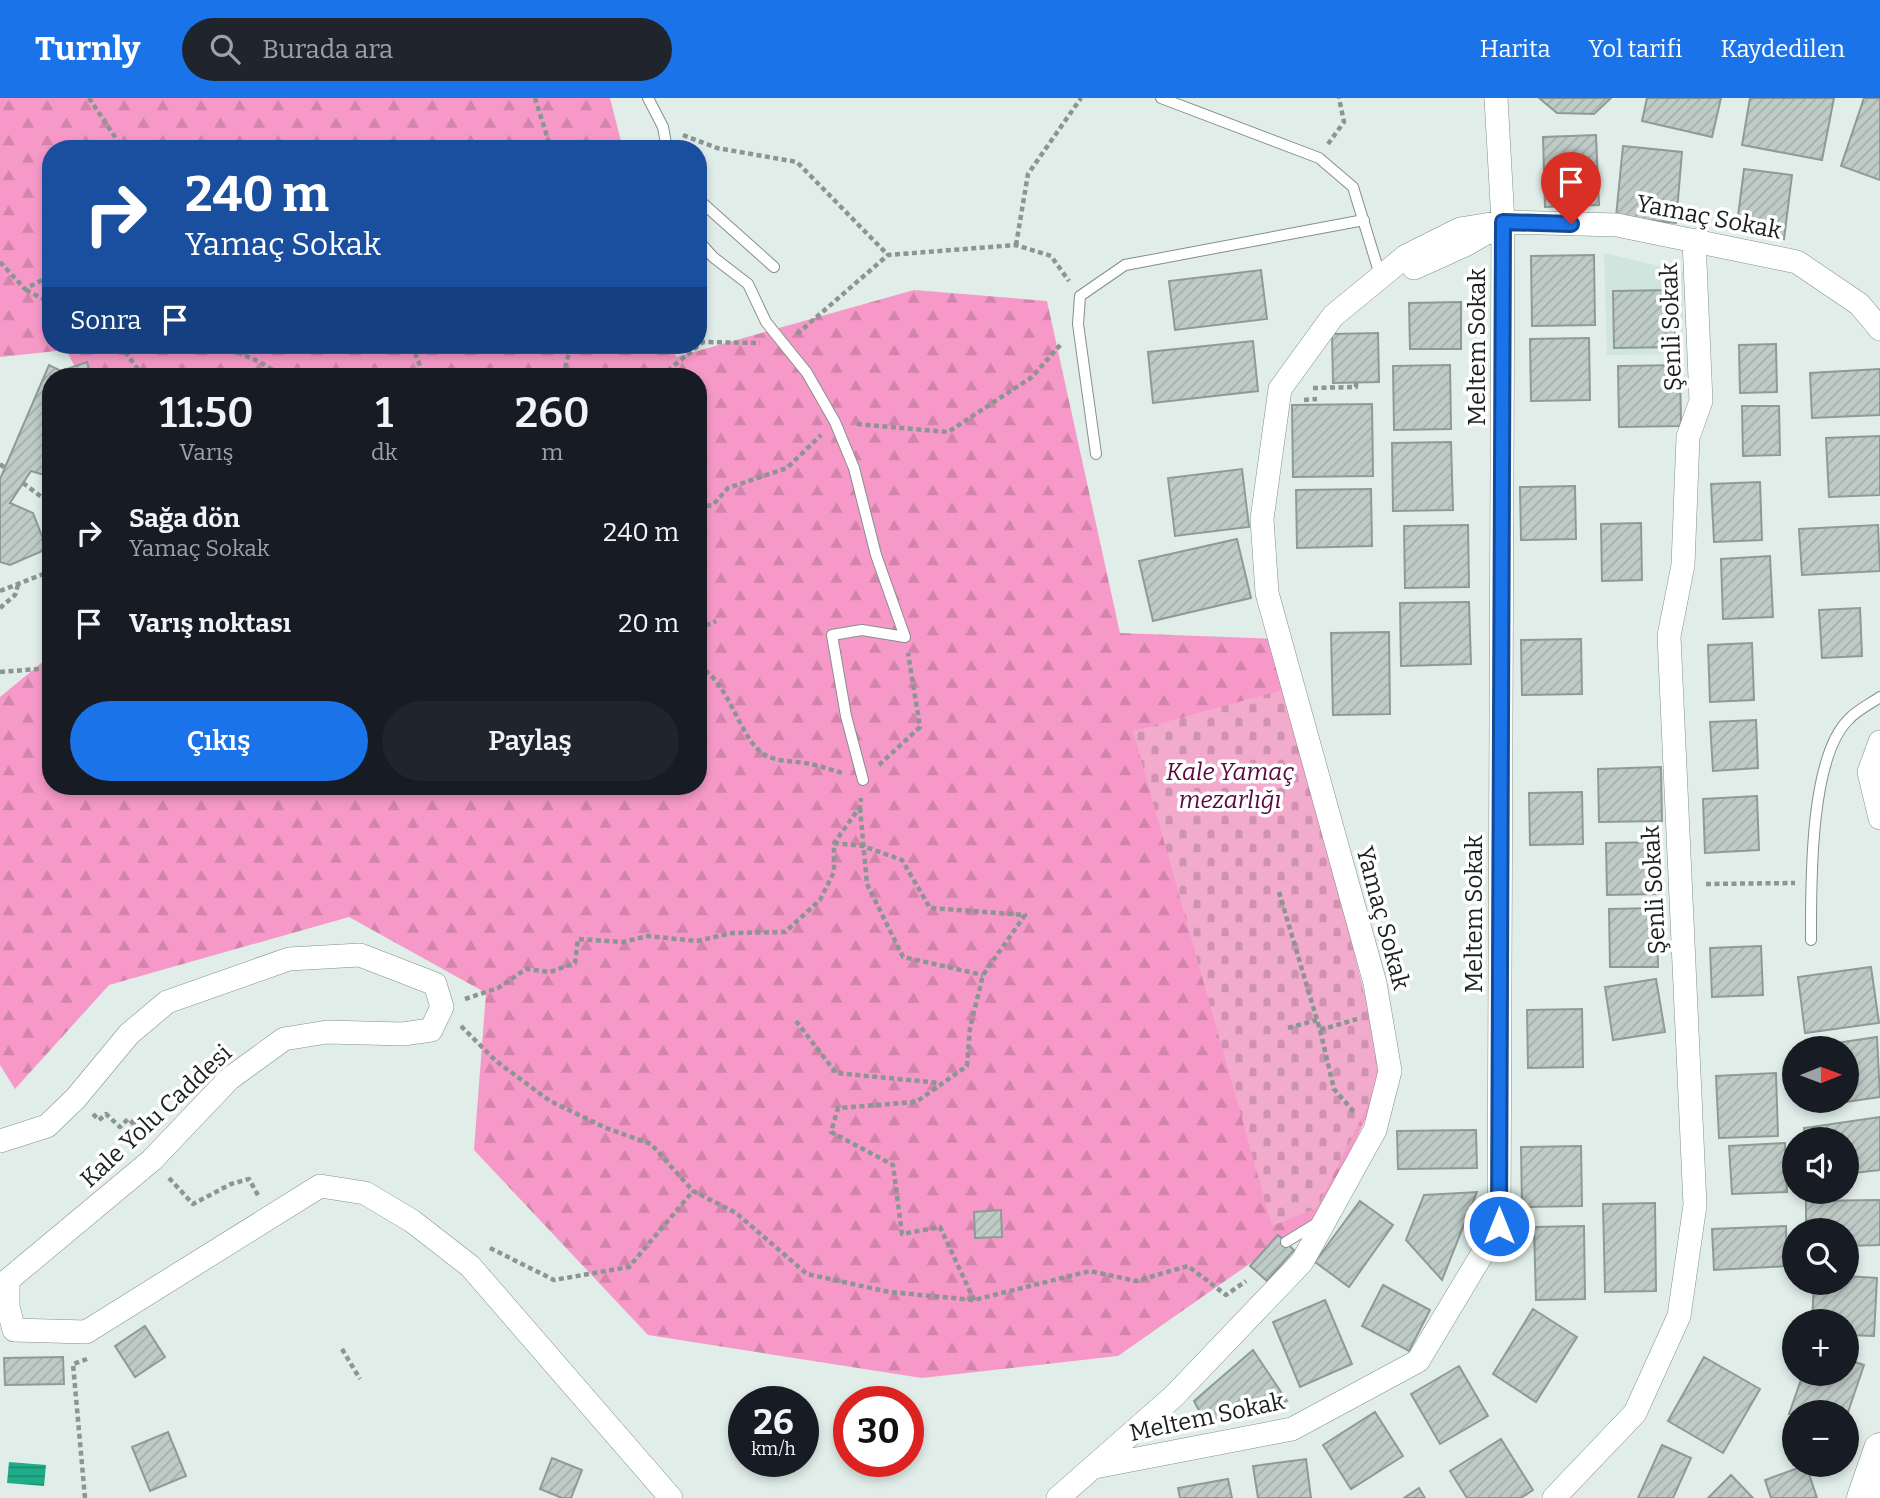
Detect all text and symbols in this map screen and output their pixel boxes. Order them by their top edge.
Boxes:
search box [182,18,672,81]
text: Turnly [35,29,140,69]
icon: search [206,30,244,68]
text: Burada ara [262,34,393,65]
text: Harita [1480,35,1551,63]
text: Yol tarifi [1589,35,1682,63]
text: Kaydedilen [1720,35,1845,63]
pin [1541,152,1601,224]
icon: arrive [1552,163,1590,201]
text: 240 m [185,165,329,224]
icon: right [70,168,161,259]
street label: Yamaç Sokak [1634,189,1784,245]
text: Yamaç Sokak [185,225,381,263]
street label: Şenli Sokak [1655,262,1687,392]
street label: Meltem Sokak [1463,268,1491,426]
icon: arrive [156,301,194,339]
text: Sonra [70,305,142,336]
text: 11:50 [159,388,254,438]
text: 1 [375,388,393,438]
text: 260 [515,388,590,438]
text: Varış [179,438,234,466]
text: dk [371,438,398,466]
text: m [541,438,563,466]
text: Sağa dön [129,503,240,534]
icon: right [70,514,108,552]
text: 240 m [603,517,679,548]
text: Yamaç Sokak [129,534,270,562]
icon: arrive [70,605,108,643]
text: Varış noktası [129,608,291,639]
text: 20 m [618,608,679,639]
button: Çıkış [70,701,368,781]
button: Paylaş [382,701,679,781]
park label: Kale Yamaç mezarlığı [1166,758,1294,814]
street label: Şenli Sokak [1637,825,1671,955]
street label: Meltem Sokak [1460,835,1488,993]
street label: Yamaç Sokak [1350,843,1416,993]
north arrow [1782,1036,1858,1113]
map controls [1782,1036,1859,1477]
street label: Kale Yolu Caddesi [75,1039,237,1193]
button: sound [1782,1127,1859,1204]
position arrow [1462,1189,1536,1263]
button: search [1782,1218,1859,1295]
button: + [1782,1309,1859,1386]
speed limit sign: 30 [833,1386,924,1477]
street label: Meltem Sokak [1127,1387,1287,1447]
button: − [1782,1400,1859,1477]
text: 26 [753,1401,794,1443]
text: km/h [751,1438,796,1460]

